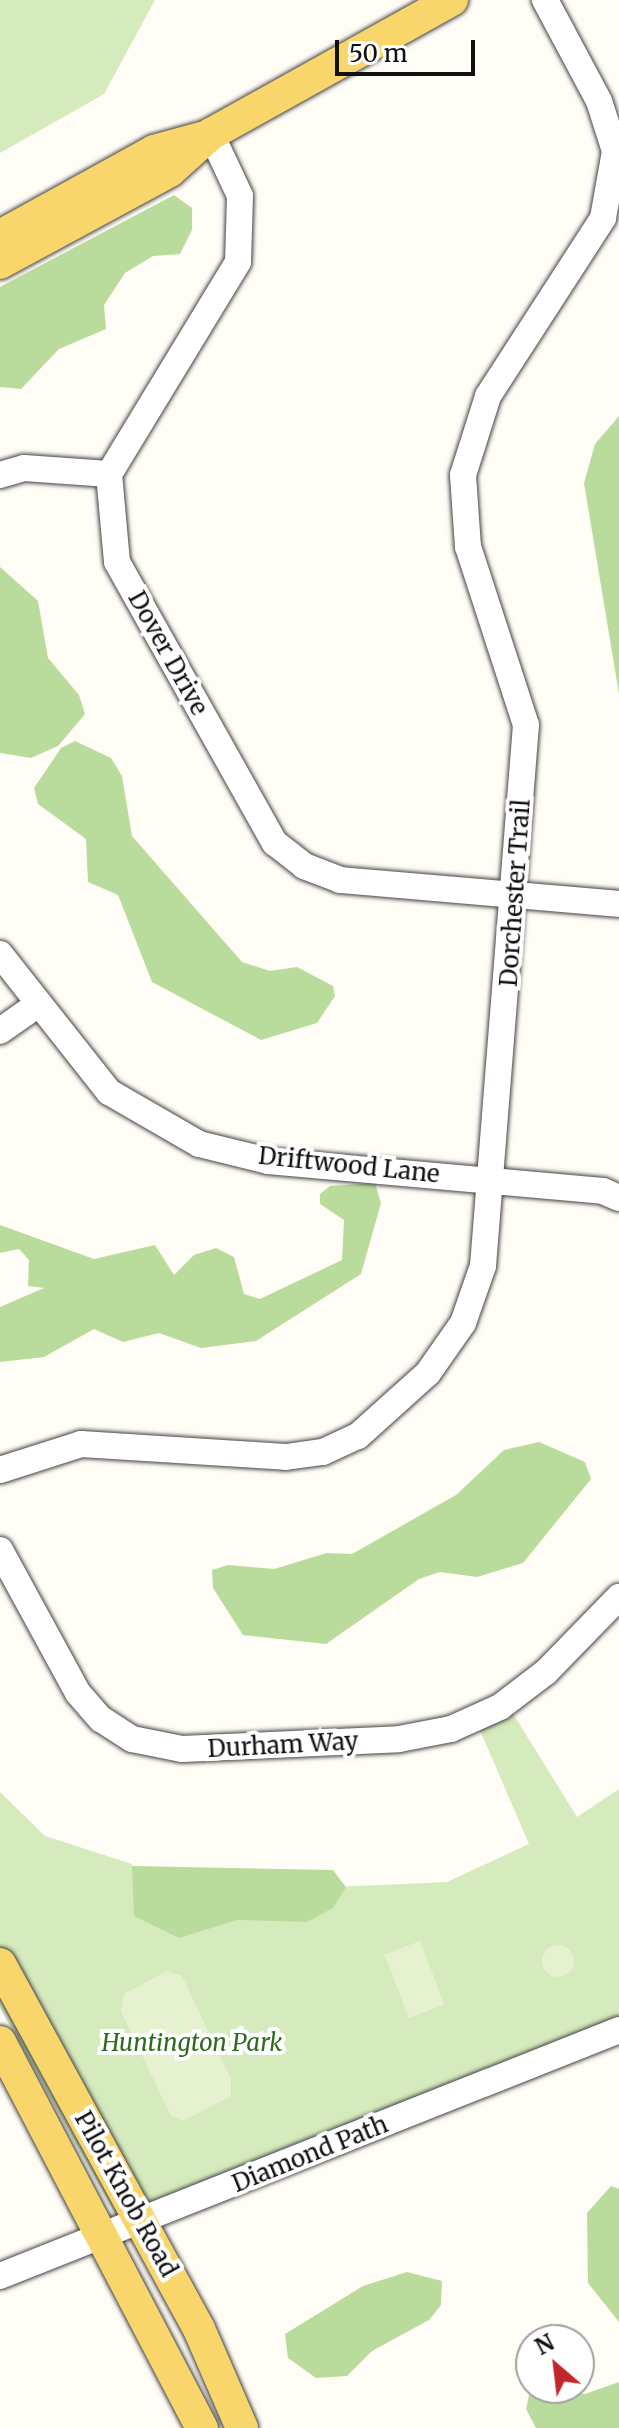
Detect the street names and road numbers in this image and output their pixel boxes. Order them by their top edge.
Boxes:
street label: Dover Drive [122,586,214,720]
street label: Dorchester Trail [494,798,536,988]
street label: Driftwood Lane [257,1141,441,1189]
street label: Durham Way [207,1727,359,1763]
street label: Pilot Knob Road [69,2106,183,2282]
street label: Diamond Path [228,2110,392,2198]

